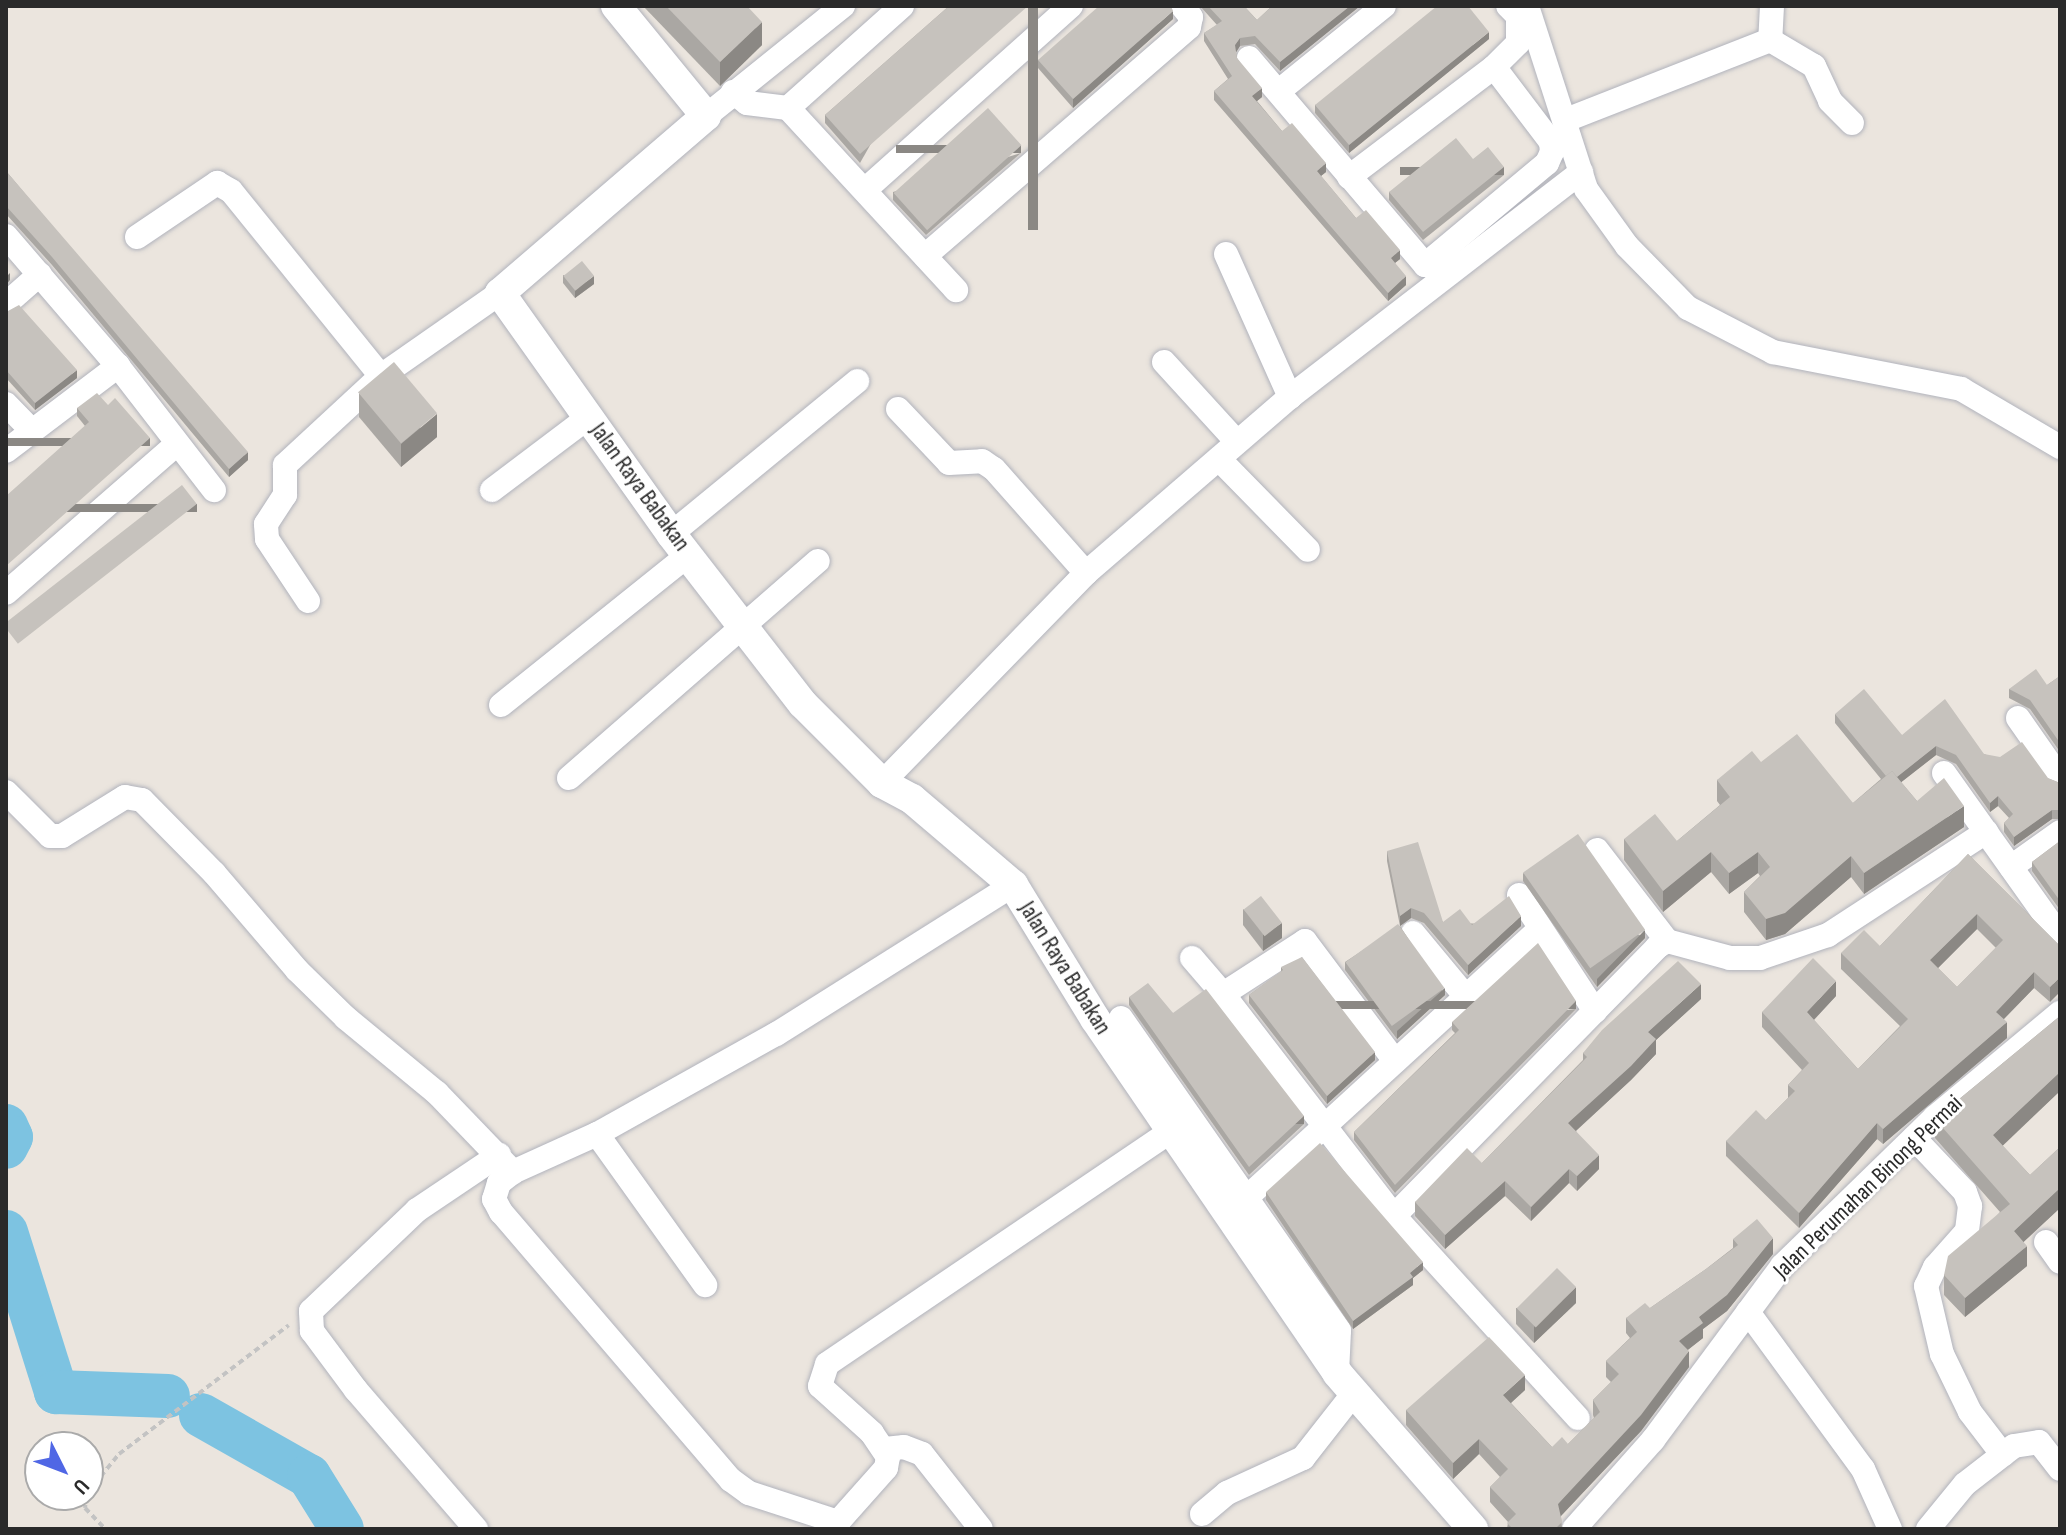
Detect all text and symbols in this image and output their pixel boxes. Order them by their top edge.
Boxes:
street label: Jalan Raya Babakan [584,417,696,557]
street label: Jalan Raya Babakan [1013,896,1117,1040]
street label: Jalan Perumahan Binong Permai [1767,1089,1969,1285]
north arrow [24,1431,104,1511]
text: U [67,1473,95,1499]

